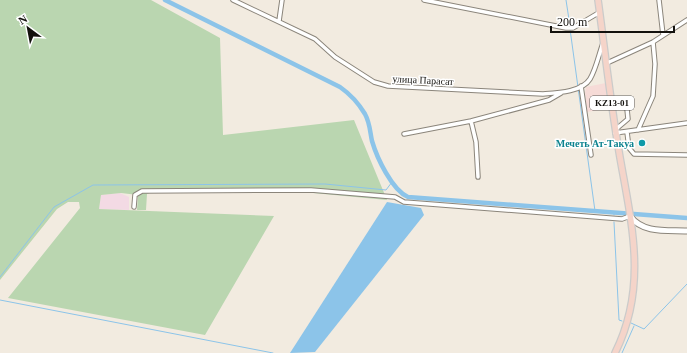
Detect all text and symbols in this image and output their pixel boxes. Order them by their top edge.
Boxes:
north arrow [8,8,48,48]
scale bar [551,8,674,34]
text: N [16,12,29,27]
text: 200 m [557,15,588,29]
street label: улица Парасат [392,73,455,87]
road number: KZ13-01 [590,96,634,110]
place label: Мечеть Ат-Такуа [556,138,634,149]
marker: Мечеть Ат-Такуа [637,138,647,148]

